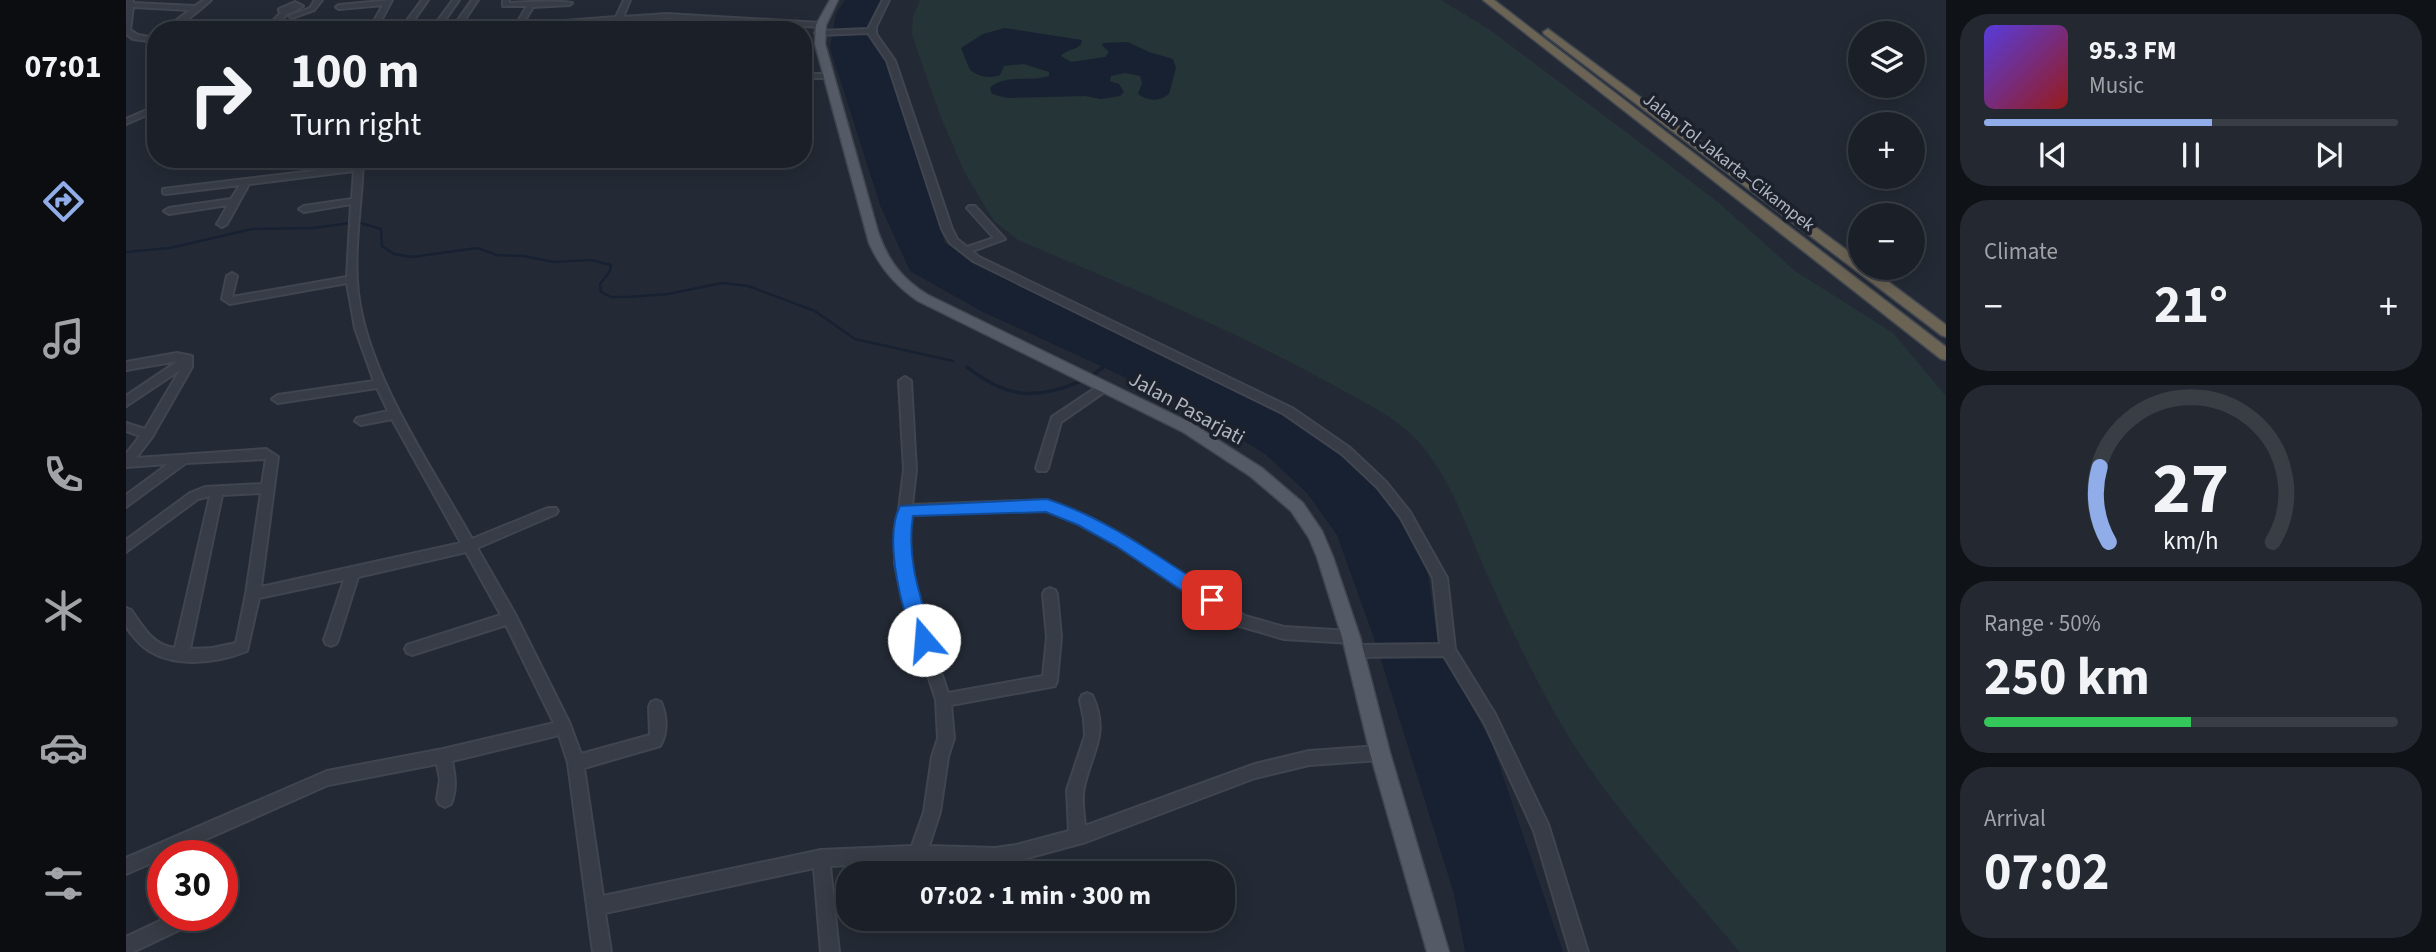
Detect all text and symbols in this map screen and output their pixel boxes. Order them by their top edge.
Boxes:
map controls [1848,21,1925,280]
button: layers [1848,21,1925,98]
text: 95.3 FM [2089,32,2177,69]
text: 100 m [290,37,419,107]
text: 07:01 [24,44,102,90]
icon: right [175,49,266,140]
text: Music [2089,69,2144,102]
street label: Jalan Tol Jakarta–Cikampek [1638,87,1820,237]
text: Turn right [290,102,421,148]
button: + [1848,112,1925,189]
icon: previous [2034,136,2072,174]
icon: pause [2172,136,2210,174]
icon: next [2310,136,2348,174]
icon: directions [39,177,88,226]
button: − [1848,203,1925,280]
text: Climate [1984,235,2058,268]
text: 21° [2154,269,2228,343]
text: − [1984,280,2003,334]
text: + [2379,280,2398,334]
icon: music [39,314,88,363]
street label: Jalan Pasarjati [1124,364,1250,452]
text: 27 [2153,437,2229,541]
icon: phone [39,450,88,499]
text: km/h [2163,523,2219,559]
pin [1182,570,1242,630]
icon: arrive [1193,581,1231,619]
icon: climate [39,586,88,635]
position arrow [887,603,961,677]
text: Range · 50% [1984,607,2101,640]
text: 250 km [1984,641,2150,715]
icon: car [39,723,88,772]
text: Arrival [1984,802,2046,835]
text: 07:02 [1984,836,2109,910]
speed limit sign: 30 [147,840,238,931]
icon: filters [39,859,88,908]
text: 07:02 · 1 min · 300 m [920,877,1151,914]

